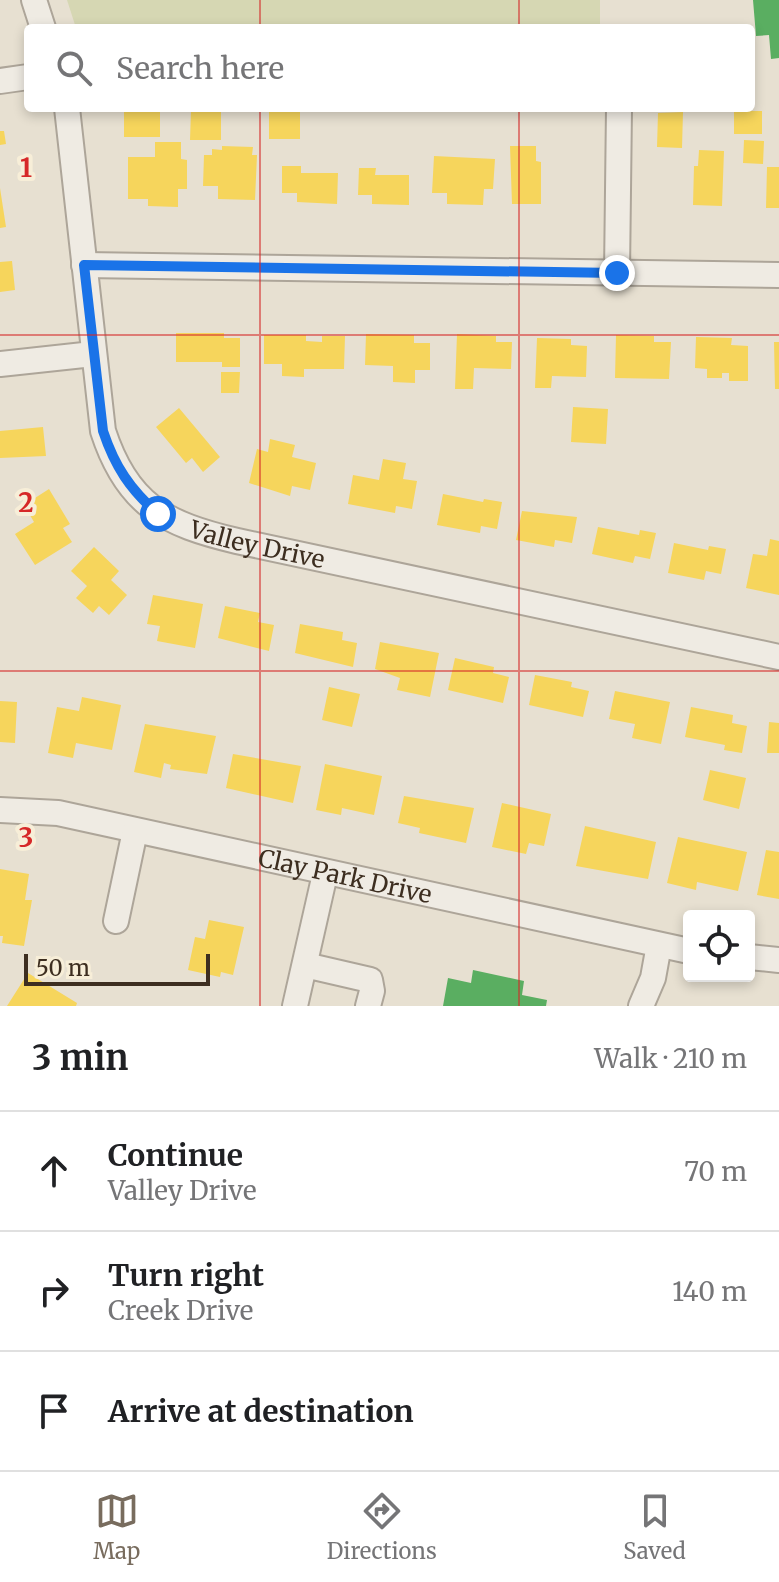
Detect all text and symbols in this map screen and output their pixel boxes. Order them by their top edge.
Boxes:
search box [24,24,755,112]
icon: search [52,46,96,90]
text: Search here [116,49,284,87]
text: 1 [20,151,32,184]
route end [599,255,635,291]
text: 2 [18,486,34,519]
route start [140,496,176,532]
street label: Valley Drive [185,513,328,575]
text: 3 [19,821,33,854]
street label: Clay Park Drive [256,842,435,910]
map controls [683,910,755,982]
button: locate [683,910,755,982]
scale bar [24,950,210,986]
text: 50 m [36,954,90,982]
text: 3 min [32,1037,128,1079]
text: Walk · 210 m [594,1042,747,1075]
text: Continue [108,1136,243,1174]
icon: ahead [32,1149,76,1193]
text: 70 m [684,1155,747,1188]
text: Valley Drive [108,1174,257,1207]
text: Turn right [108,1256,264,1294]
icon: right [32,1269,76,1313]
text: 140 m [672,1275,747,1308]
text: Creek Drive [108,1294,253,1327]
icon: arrive [32,1389,76,1433]
text: Arrive at destination [108,1392,414,1430]
tab: Map [93,1489,140,1565]
tab: Directions [327,1489,437,1565]
tab: Saved [623,1489,686,1565]

